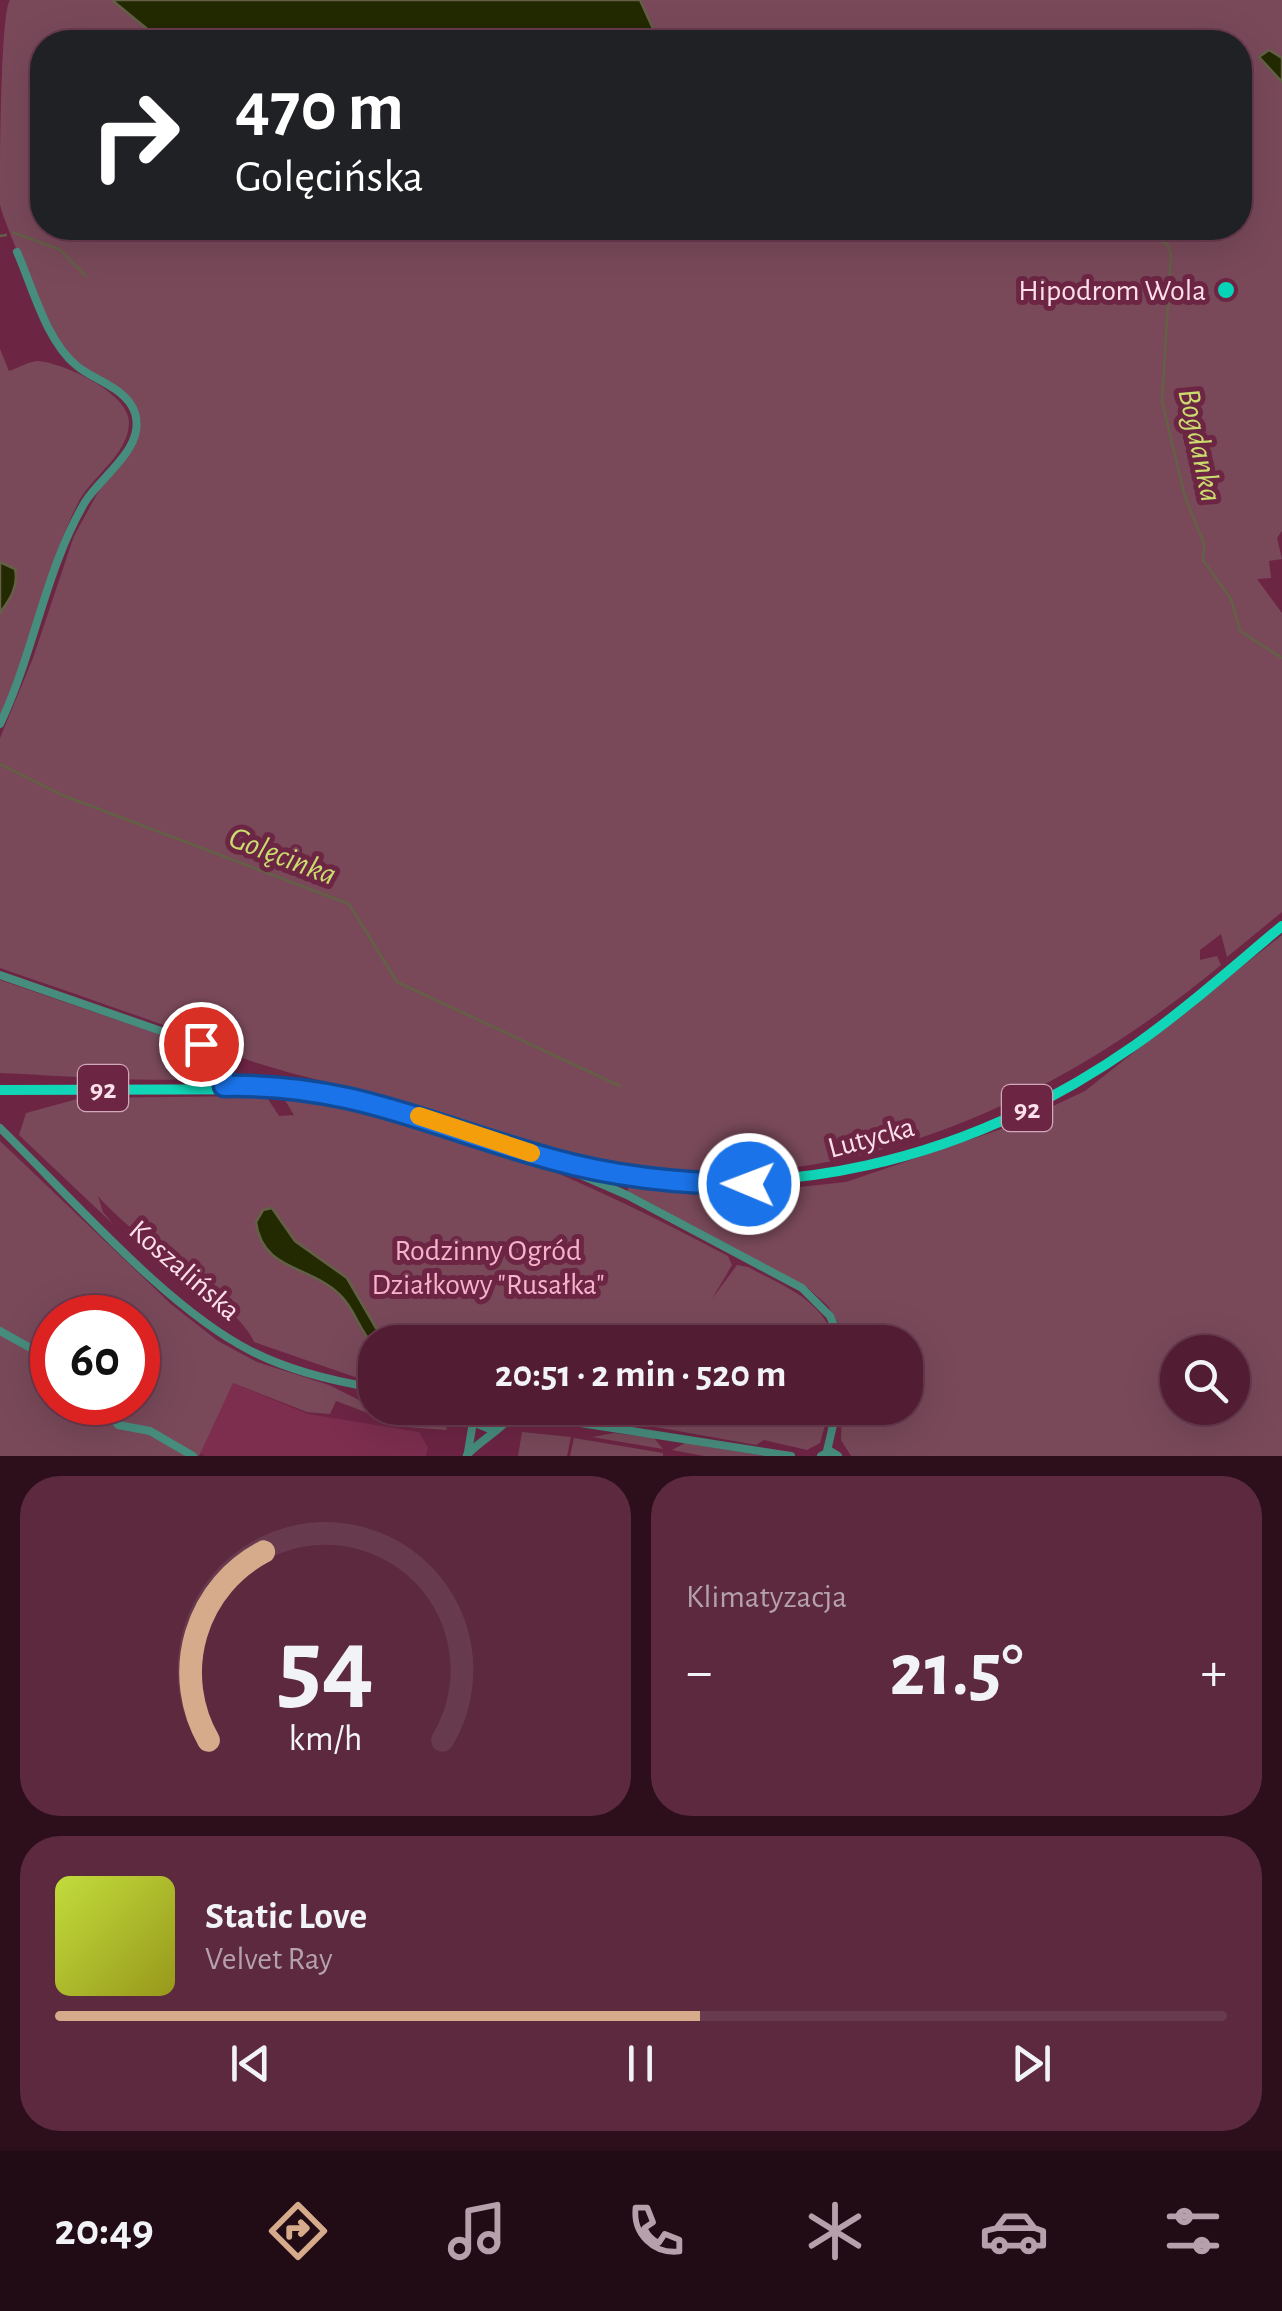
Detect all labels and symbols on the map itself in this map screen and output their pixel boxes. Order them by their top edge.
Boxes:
place label: Hipodrom Wola [1018,276,1206,306]
marker: Hipodrom Wola [1215,279,1237,301]
water label: Bogdanka [1172,386,1228,505]
water label: Golęcinka [225,821,341,891]
pin [159,1002,244,1087]
road number: 92 [78,1065,128,1111]
road number: 92 [1002,1085,1052,1131]
street label: Lutycka [825,1112,918,1164]
position arrow [697,1132,801,1236]
street label: Koszalińska [123,1215,245,1327]
park label: Rodzinny Ogród Działkowy "Rusałka" [371,1236,605,1300]
speed limit sign: 60 [30,1295,160,1425]

